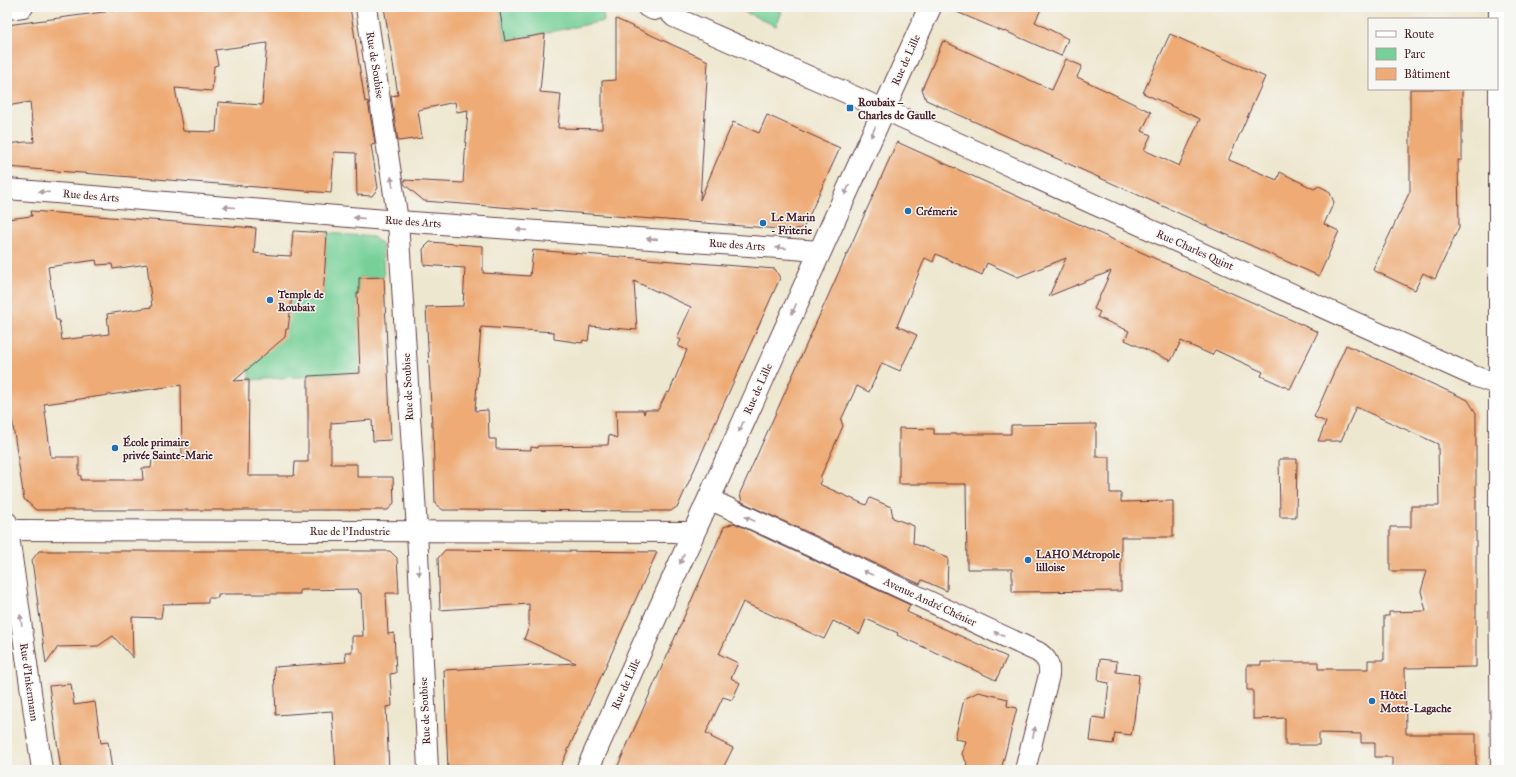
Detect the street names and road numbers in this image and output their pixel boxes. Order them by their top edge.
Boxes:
street label: Rue de Soubise [363,31,387,100]
street label: Rue de Lille [889,32,923,88]
street label: Rue des Arts [62,187,120,205]
street label: Rue des Arts [384,214,442,230]
street label: Rue Charles Quint [1154,227,1236,273]
street label: Rue des Arts [708,237,766,253]
street label: Rue de Soubise [400,352,416,421]
street label: Rue de Lille [741,361,775,417]
street label: Rue de l'Industrie [310,525,391,538]
street label: Avenue André Chénier [881,574,979,630]
street label: Rue d'Inkermann [17,642,41,722]
street label: Rue de Lille [609,656,643,712]
street label: Rue de Soubise [417,676,433,745]

